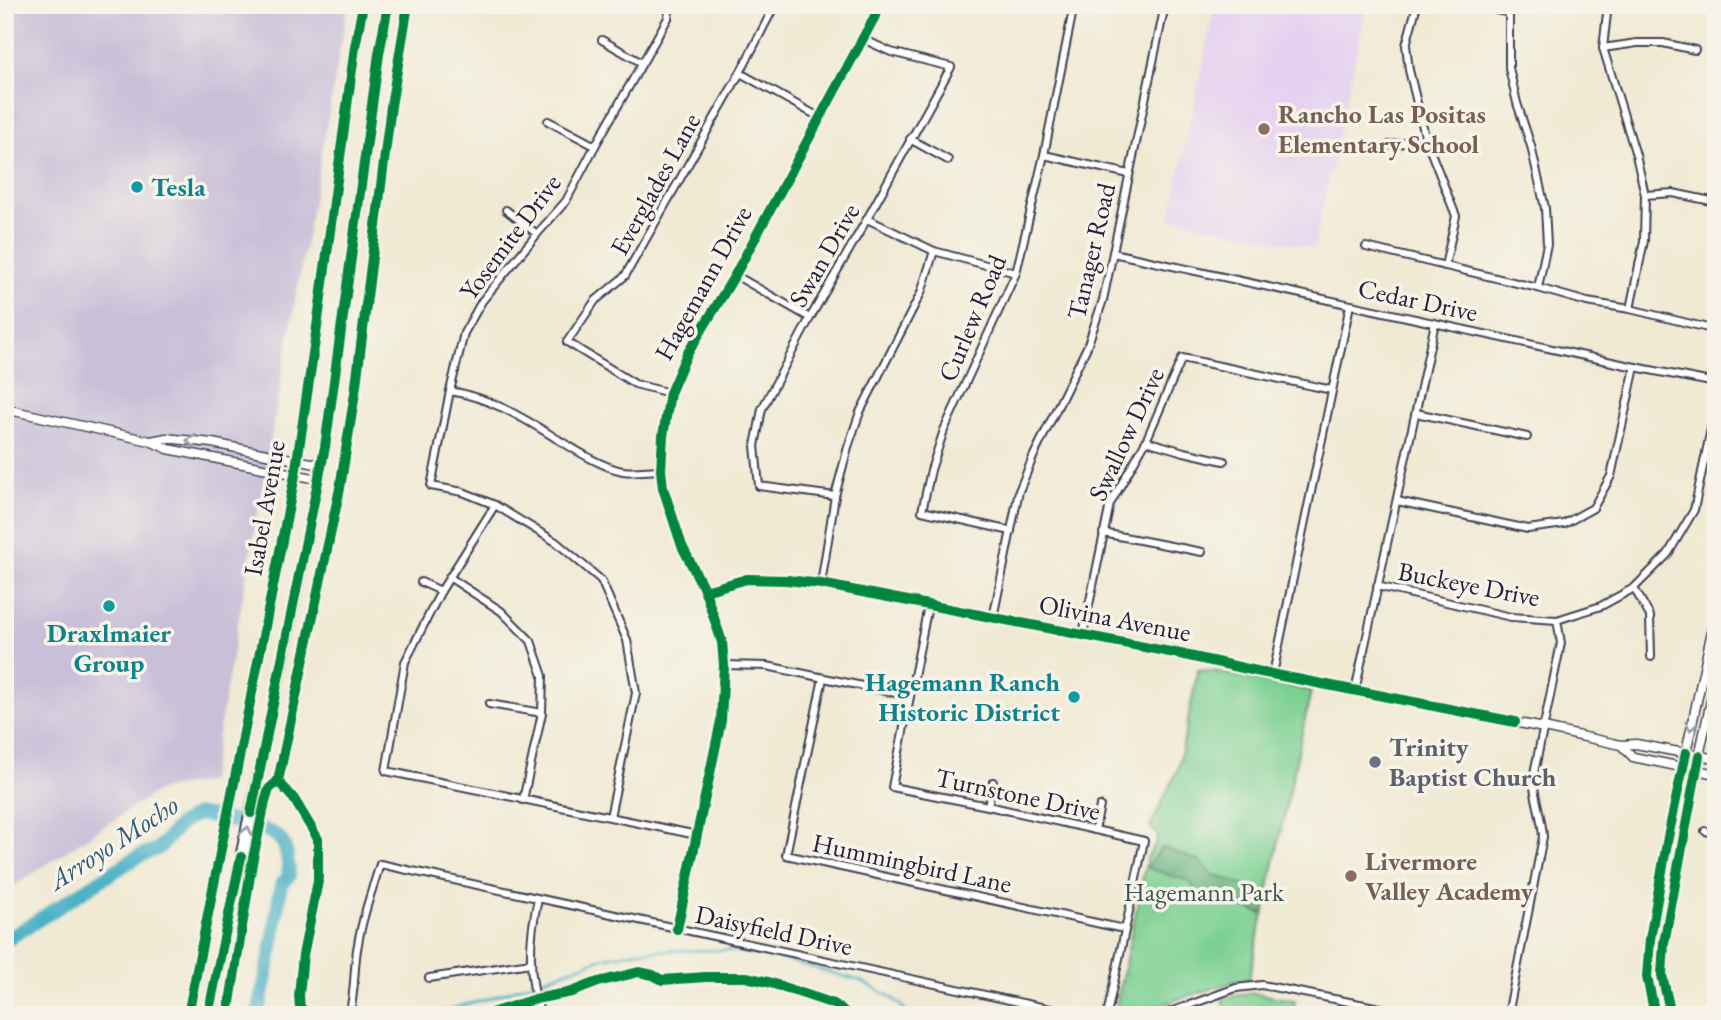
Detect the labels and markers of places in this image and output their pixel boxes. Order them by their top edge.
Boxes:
place label: Rancho Las Positas Elementary School [1278,97,1486,161]
marker: Rancho Las Positas Elementary School [1256,121,1272,137]
place label: Tesla [151,170,206,204]
marker: Tesla [129,179,145,195]
marker: Draxlmaier Group [101,598,117,614]
place label: Draxlmaier Group [47,616,171,680]
place label: Hagemann Ranch Historic District [865,665,1060,729]
marker: Hagemann Ranch Historic District [1066,689,1082,705]
place label: Trinity Baptist Church [1389,730,1557,794]
marker: Trinity Baptist Church [1367,754,1383,770]
place label: Livermore Valley Academy [1365,844,1534,908]
marker: Livermore Valley Academy [1343,868,1359,884]

